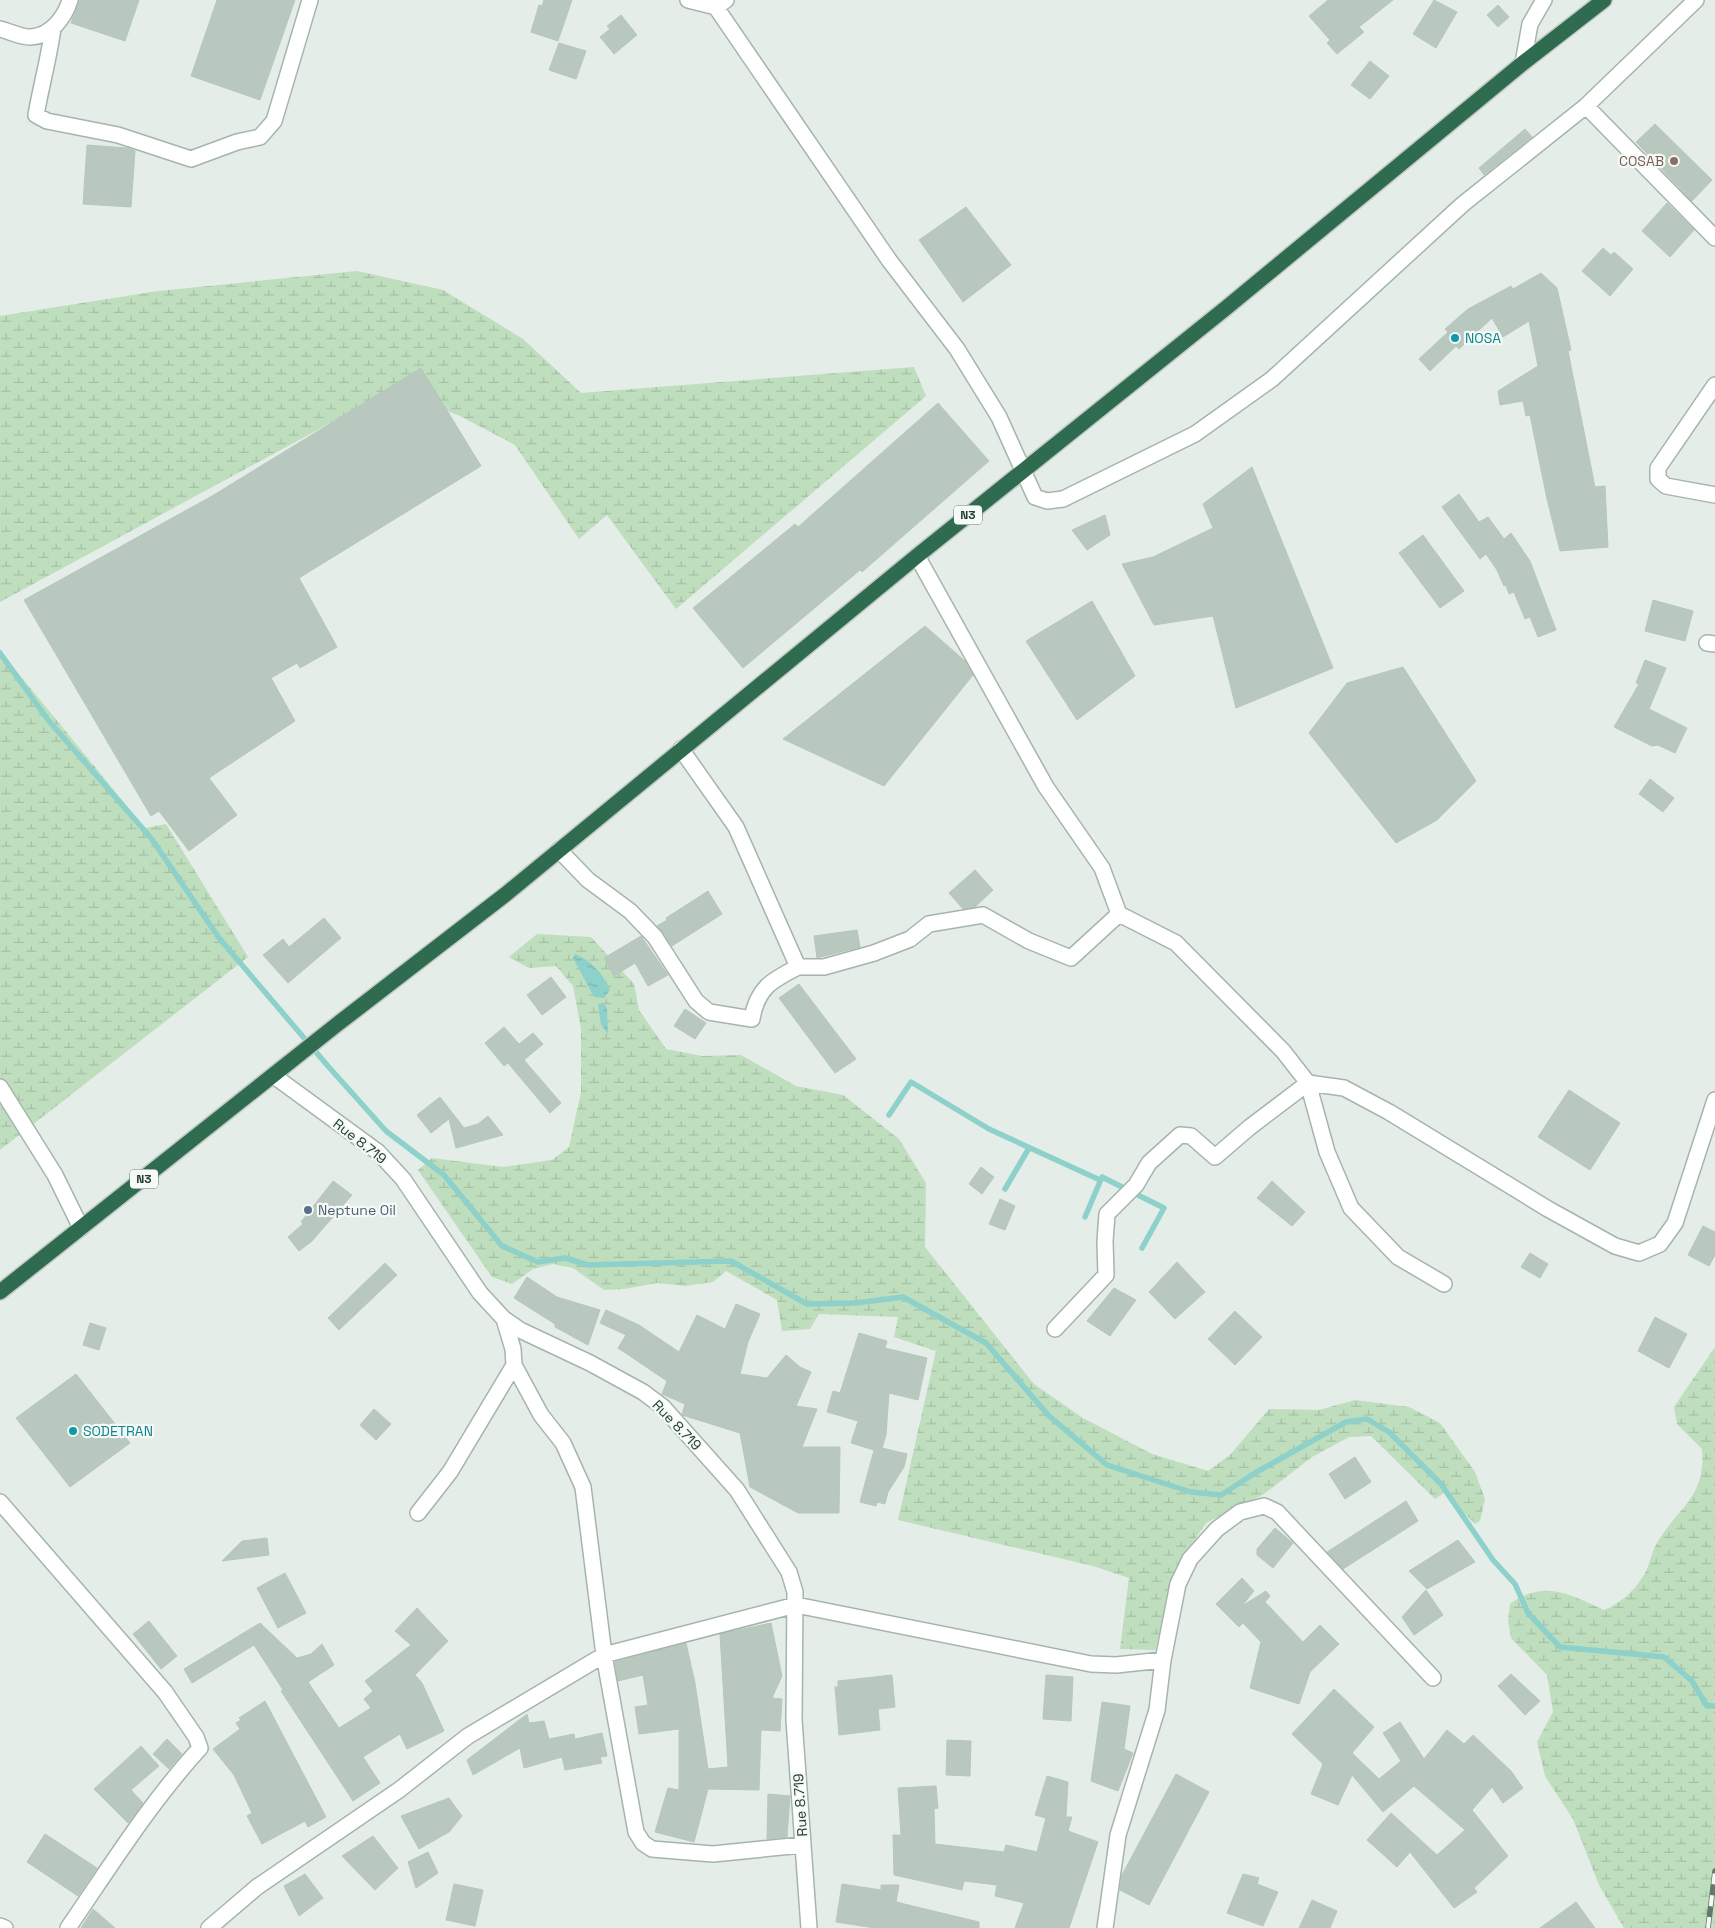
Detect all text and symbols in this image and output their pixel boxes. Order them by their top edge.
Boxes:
place label: COSAB [1619,152,1664,170]
marker: COSAB [1668,155,1680,167]
place label: NOSA [1465,329,1501,347]
marker: NOSA [1449,332,1461,344]
road number: N3 [954,506,982,524]
street label: Rue 8.719 [330,1114,390,1168]
road number: N3 [130,1170,158,1188]
place label: Neptune Oil [318,1201,396,1219]
marker: Neptune Oil [302,1204,314,1216]
street label: Rue 8.719 [649,1396,705,1454]
place label: SODETRAN [83,1422,153,1440]
marker: SODETRAN [67,1425,79,1437]
street label: Rue 8.719 [789,1773,811,1837]

